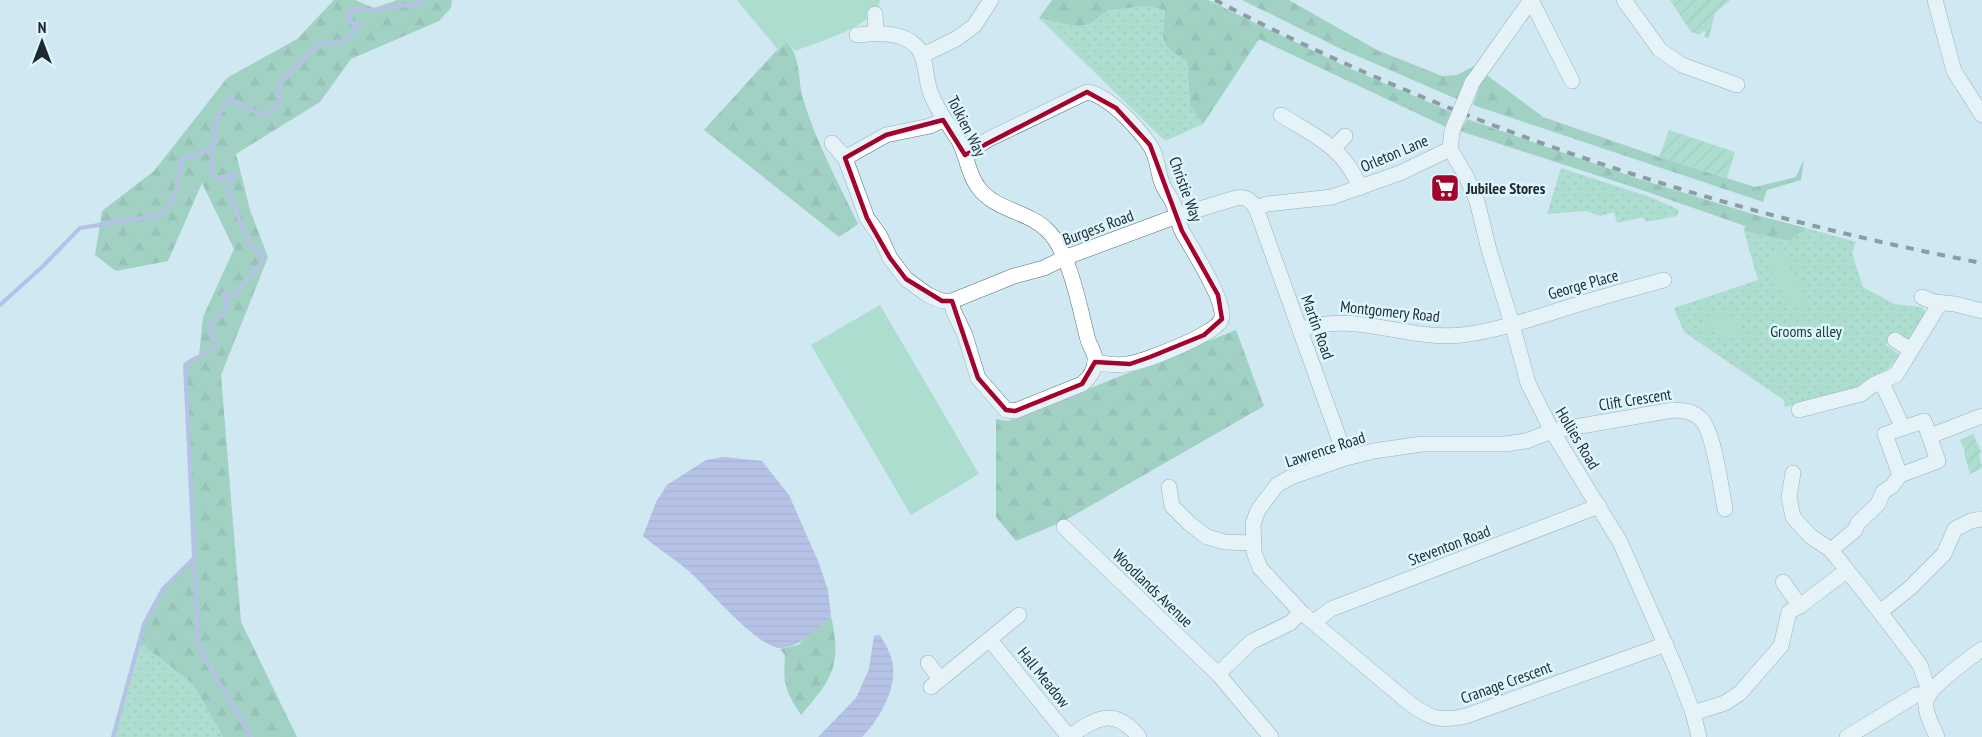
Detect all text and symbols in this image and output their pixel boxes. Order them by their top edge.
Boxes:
north arrow [12,12,72,72]
text: N [38,17,46,37]
street label: Tolkien Way [943,92,991,160]
street label: Orleton Lane [1357,130,1431,176]
street label: Christie Way [1165,154,1207,224]
supermarket icon: Jubilee Stores [1429,172,1461,204]
place label: Jubilee Stores [1465,178,1546,198]
street label: Burgess Road [1060,205,1136,249]
street label: George Place [1546,264,1620,304]
street label: Martin Road [1297,292,1339,362]
street label: Montgomery Road [1339,296,1441,326]
park label: Grooms alley [1770,321,1842,341]
street label: Clift Crescent [1597,383,1673,415]
street label: Hollies Road [1552,403,1604,473]
street label: Lawrence Road [1282,427,1368,471]
street label: Steventon Road [1405,520,1493,570]
street label: Woodlands Avenue [1109,545,1197,631]
street label: Hall Meadow [1014,643,1075,712]
street label: Cranage Crescent [1458,656,1555,708]

